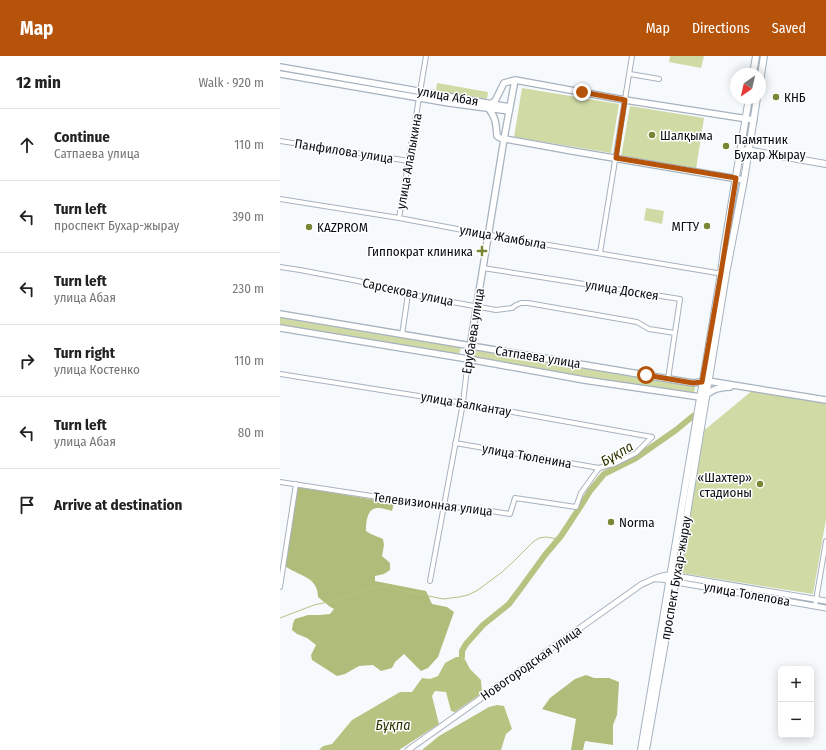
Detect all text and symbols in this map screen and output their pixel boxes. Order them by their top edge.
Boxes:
text: Map [20,17,53,40]
text: Map [646,20,670,37]
text: Directions [692,20,750,37]
text: Saved [772,20,806,37]
north arrow [730,68,766,104]
text: 12 min [16,72,61,93]
text: Walk · 920 m [198,75,264,90]
street label: улица Абая [416,83,480,109]
route end [573,83,591,101]
place label: КНБ [784,90,806,105]
marker: КНБ [771,92,781,102]
street label: улица Алалыкина [393,112,425,210]
text: Continue [54,128,110,146]
place label: Шалқыма [660,128,713,143]
marker: Шалқыма [647,130,657,140]
place label: Памятник Бухар Жырау [734,132,806,162]
icon: ahead [16,134,38,156]
street label: Панфилова улица [294,136,394,166]
text: 110 m [234,137,264,152]
marker: Памятник Бухар Жырау [721,141,731,151]
text: Сатпаева улица [54,146,140,161]
text: Turn left [54,200,107,218]
icon: left [16,206,38,228]
text: 390 m [232,209,264,224]
text: проспект Бухар-жырау [54,218,179,233]
place label: МГТУ [671,219,700,234]
place label: KAZPROM [317,220,368,235]
marker: МГТУ [702,221,712,231]
marker: KAZPROM [304,222,314,232]
street label: улица Жамбыла [458,222,548,252]
place label: Гиппократ клиника [367,244,473,259]
marker: Гиппократ клиника [476,245,488,257]
text: Turn left [54,272,107,290]
street label: Сарсекова улица [361,275,455,309]
street label: улица Доскея [584,277,660,303]
icon: left [16,278,38,300]
text: 230 m [233,281,264,296]
street label: Ерубаева улица [459,287,487,375]
text: улица Абая [54,290,116,305]
street label: Сатпаева улица [494,343,582,371]
text: Turn right [54,344,115,362]
icon: right [16,350,38,372]
text: 110 m [234,353,264,368]
text: улица Костенко [54,362,140,377]
route start [637,366,655,384]
street label: улица Балкантау [420,389,513,419]
text: Turn left [54,416,107,434]
icon: left [16,422,38,444]
text: 80 m [238,425,264,440]
text: улица Абая [54,434,116,449]
water label: Бұқпа [598,438,636,470]
street label: улица Тюленина [481,441,573,471]
place label: «Шахтер» стадионы [697,470,752,500]
marker: «Шахтер» стадионы [755,479,765,489]
street label: Телевизионная улица [372,489,494,519]
icon: arrive [16,494,38,516]
text: Arrive at destination [54,496,182,514]
place label: Norma [619,515,655,530]
street label: проспект Бухар-жырау [658,515,694,641]
marker: Norma [606,517,616,527]
street label: улица Толепова [703,579,791,609]
street label: Новогородская улица [478,623,584,703]
map controls [778,666,814,738]
button: + [778,666,814,702]
button: − [778,702,814,738]
water label: Бұқпа [376,717,410,734]

